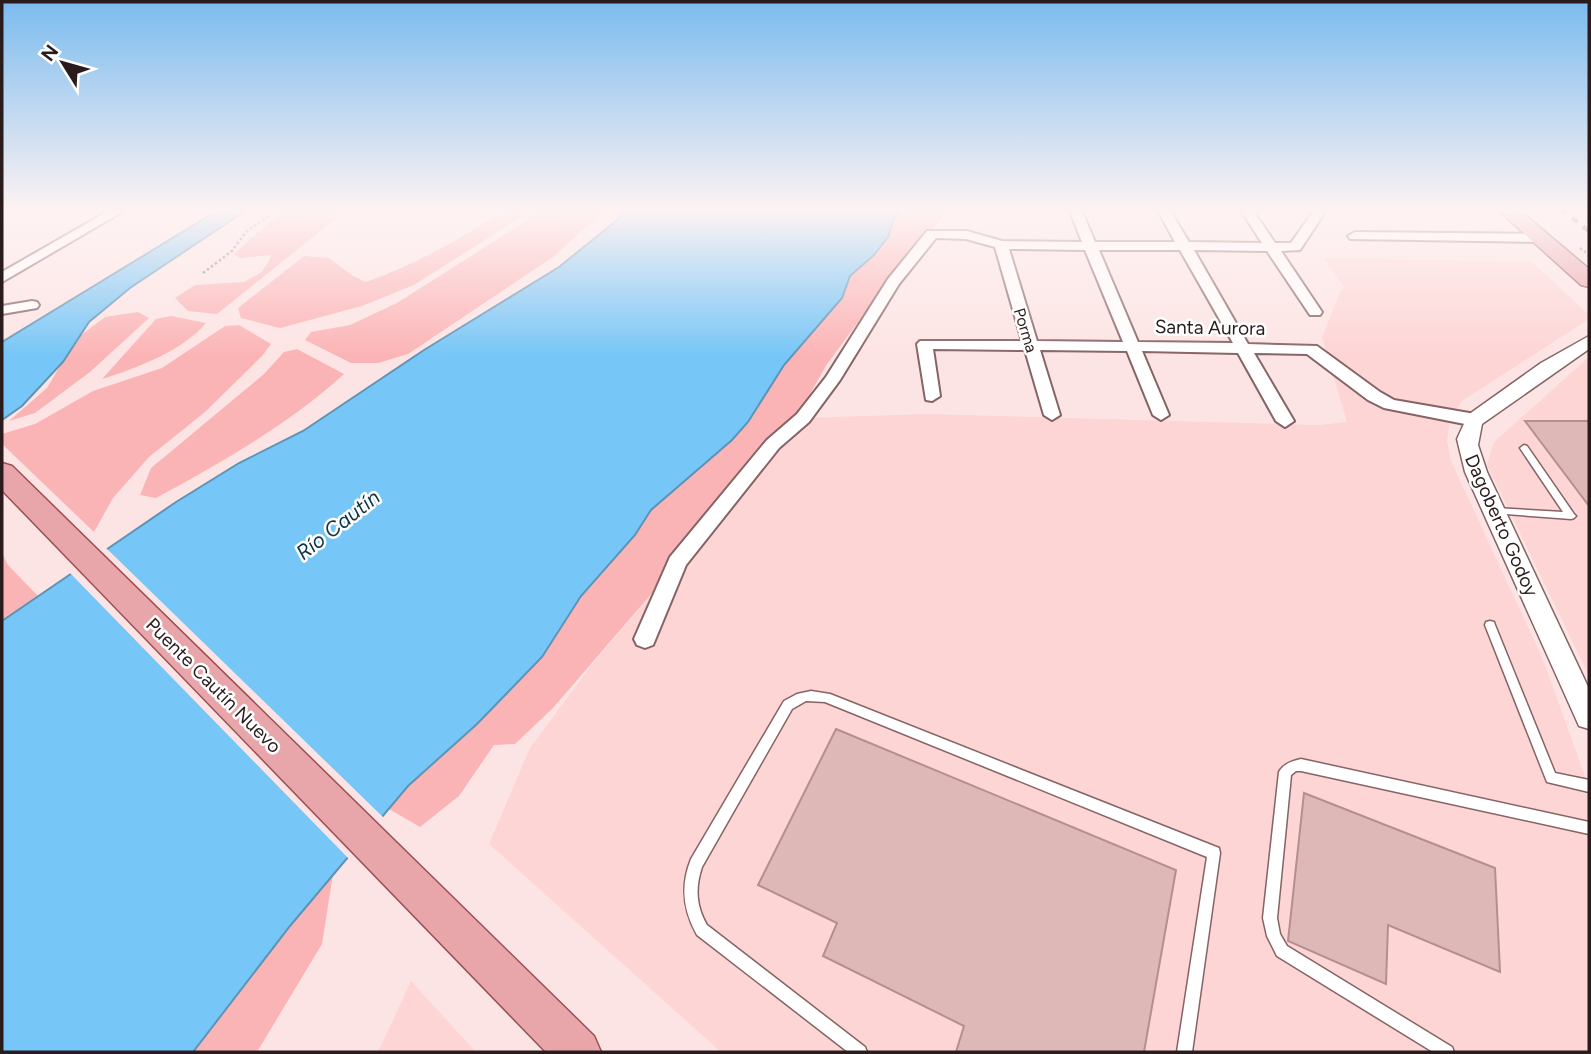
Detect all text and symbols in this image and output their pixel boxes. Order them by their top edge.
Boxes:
north arrow [28,28,98,98]
text: N [36,40,63,66]
street label: Porma [1010,306,1041,355]
street label: Santa Aurora [1155,315,1265,340]
street label: Dagoberto Godoy [1460,451,1543,600]
water label: Río Cautín [291,484,385,565]
street label: Puente Cautín Nuevo [141,613,286,758]

